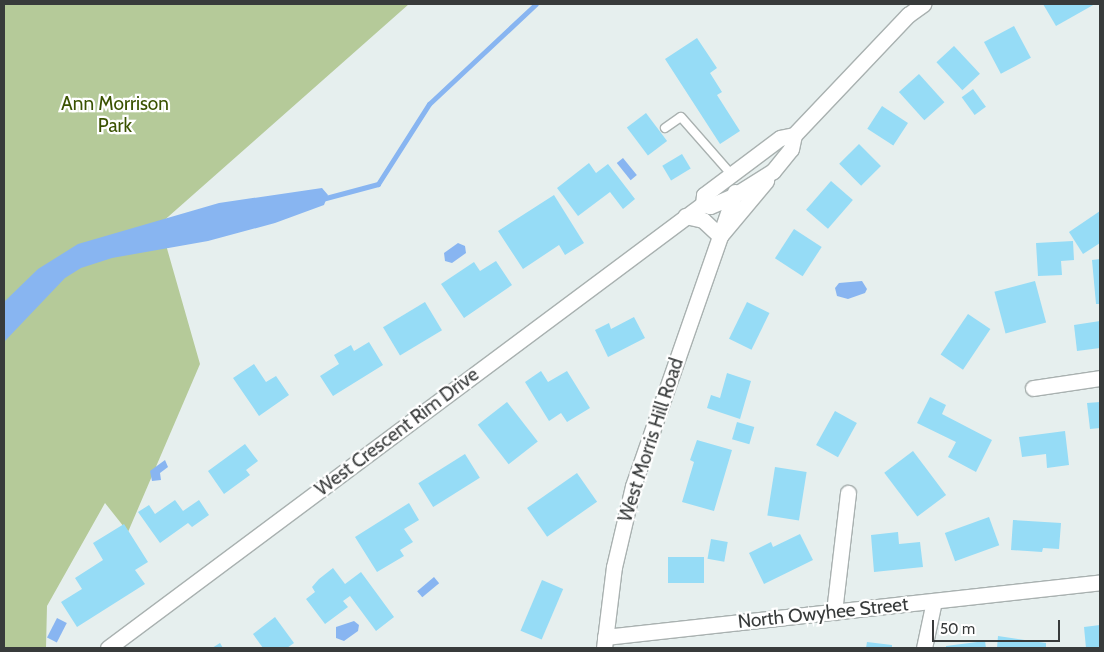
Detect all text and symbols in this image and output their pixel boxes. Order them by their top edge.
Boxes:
park label: Ann Morrison Park [61,93,169,137]
street label: West Morris Hill Road [614,355,688,525]
street label: West Crescent Rim Drive [311,363,483,501]
street label: North Owyhee Street [737,593,909,633]
scale bar [934,610,1062,642]
text: 50 m [940,620,975,638]

